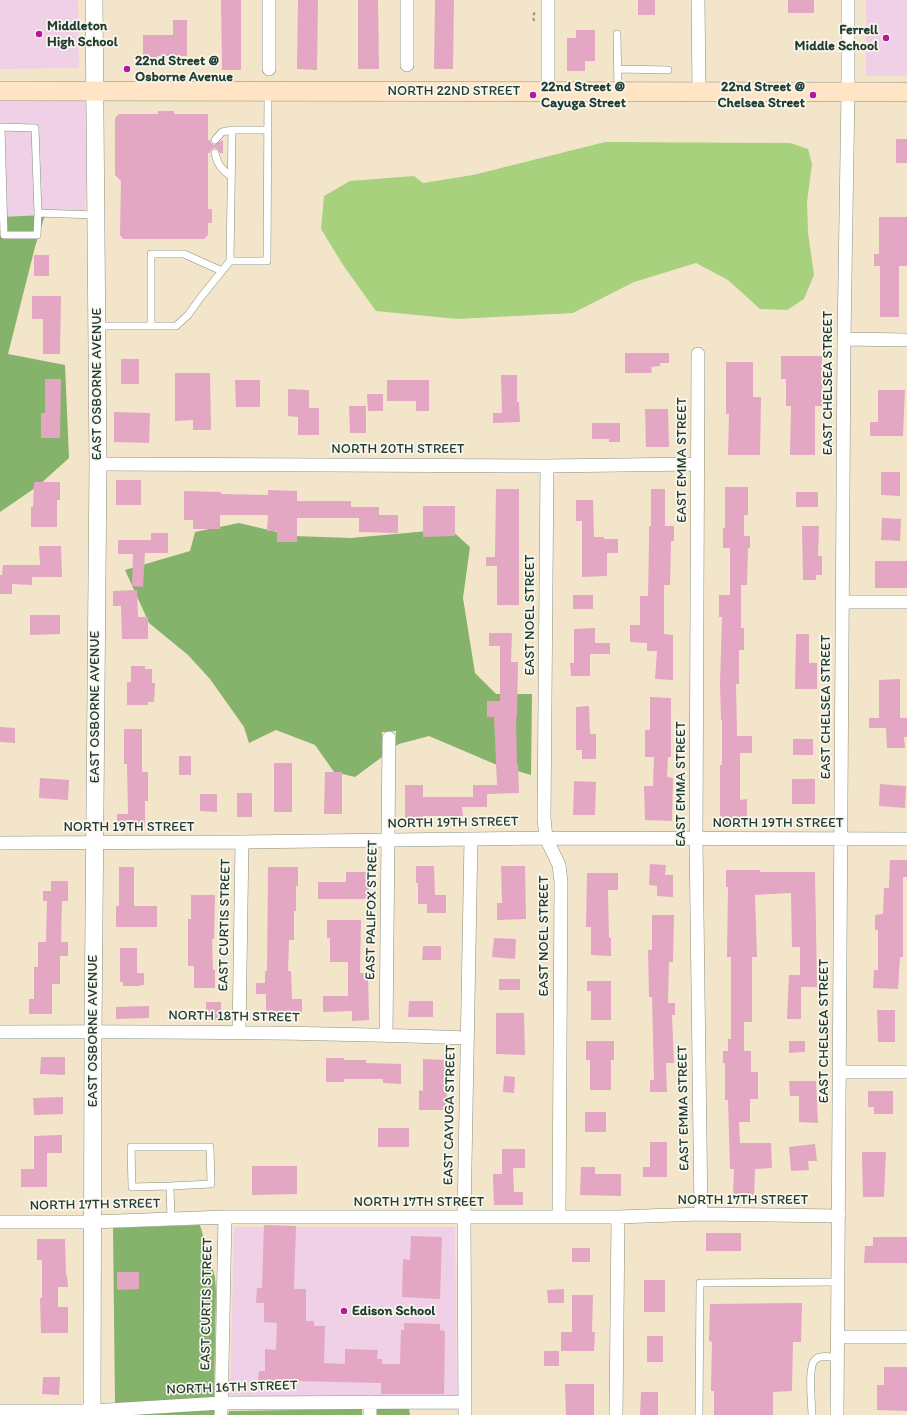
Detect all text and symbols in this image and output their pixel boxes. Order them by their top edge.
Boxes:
place label: Middleton High School [47,18,118,50]
place label: Ferrell Middle School [795,22,878,54]
marker: Middleton High School [34,29,44,39]
marker: Ferrell Middle School [881,33,891,43]
place label: 22nd Street @ Osborne Avenue [135,53,233,86]
marker: 22nd Street @ Osborne Avenue [122,64,132,74]
place label: 22nd Street @ Cayuga Street [541,79,626,112]
place label: 22nd Street @ Chelsea Street [717,79,805,112]
street label: NORTH 22ND STREET [388,83,520,99]
marker: 22nd Street @ Cayuga Street [528,90,538,100]
marker: 22nd Street @ Chelsea Street [808,90,818,100]
street label: EAST OSBORNE AVENUE [89,308,105,460]
street label: EAST CHELSEA STREET [820,311,836,455]
street label: EAST EMMA STREET [674,397,690,523]
street label: NORTH 20TH STREET [331,441,465,457]
street label: EAST NOEL STREET [522,555,538,675]
street label: EAST OSBORNE AVENUE [87,631,103,783]
street label: EAST CHELSEA STREET [818,635,834,779]
street label: EAST EMMA STREET [673,721,689,847]
street label: NORTH 19TH STREET [387,813,519,833]
street label: NORTH 19TH STREET [712,815,844,831]
street label: NORTH 19TH STREET [63,819,195,835]
street label: EAST PALIFOX STREET [362,840,382,980]
street label: EAST CURTIS STREET [215,858,235,992]
street label: EAST NOEL STREET [536,876,552,996]
street label: EAST OSBORNE AVENUE [85,955,101,1107]
street label: EAST CHELSEA STREET [816,959,832,1103]
street label: NORTH 18TH STREET [168,1007,300,1027]
street label: EAST CAYUGA STREET [440,1045,460,1185]
street label: EAST EMMA STREET [675,1045,693,1171]
street label: NORTH 17TH STREET [678,1192,808,1208]
street label: NORTH 17TH STREET [354,1194,484,1210]
street label: NORTH 17TH STREET [29,1195,161,1215]
street label: EAST CURTIS STREET [197,1237,217,1371]
place label: Edison School [352,1303,435,1319]
marker: Edison School [339,1306,349,1316]
street label: NORTH 16TH STREET [166,1377,298,1399]

